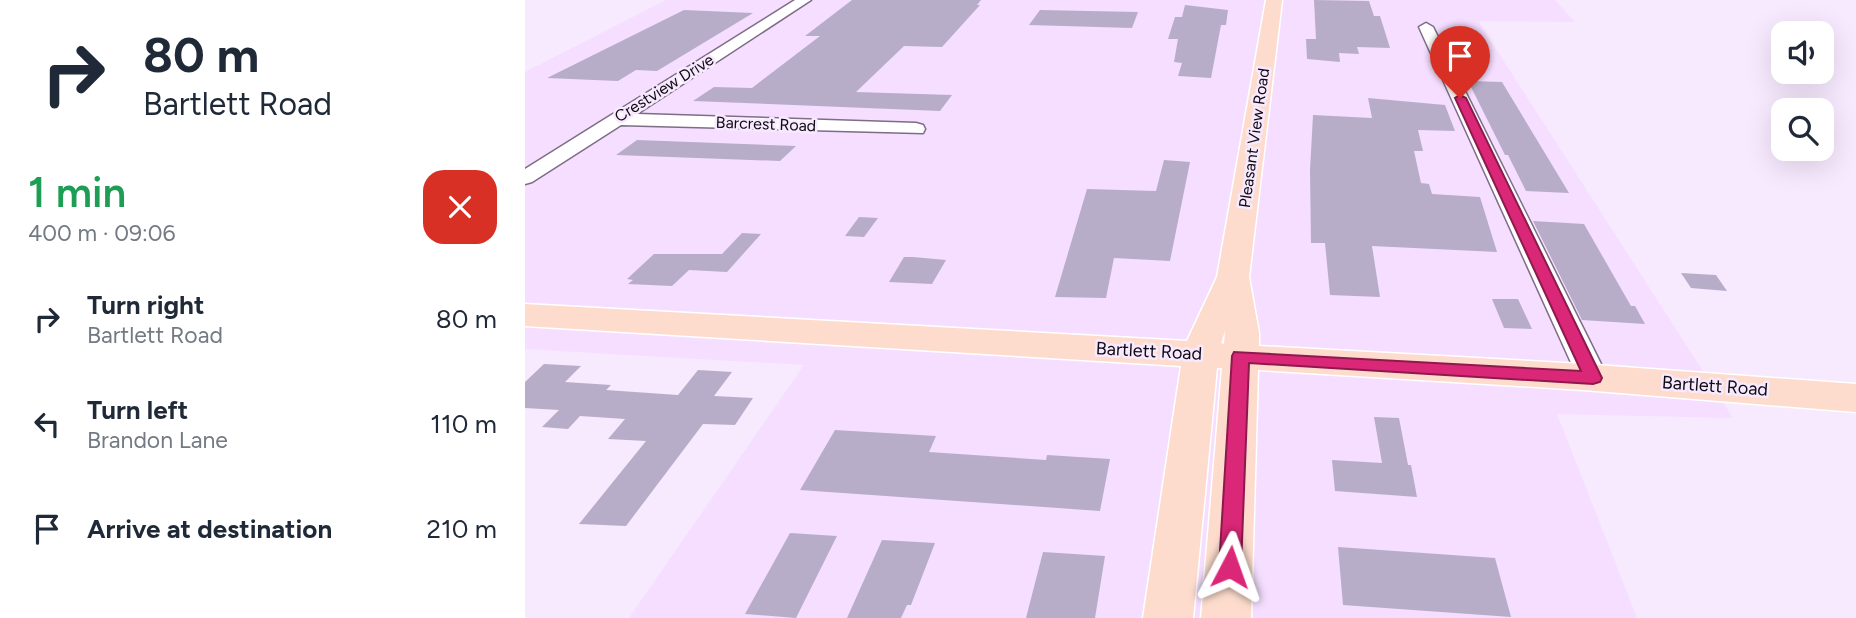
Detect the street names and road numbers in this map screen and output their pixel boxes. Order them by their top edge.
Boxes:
street label: Crestview Drive [611,50,717,126]
street label: Pleasant View Road [1235,67,1273,209]
street label: Barcrest Road [715,113,817,135]
street label: Bartlett Road [1095,337,1203,365]
street label: Bartlett Road [1661,371,1769,401]

